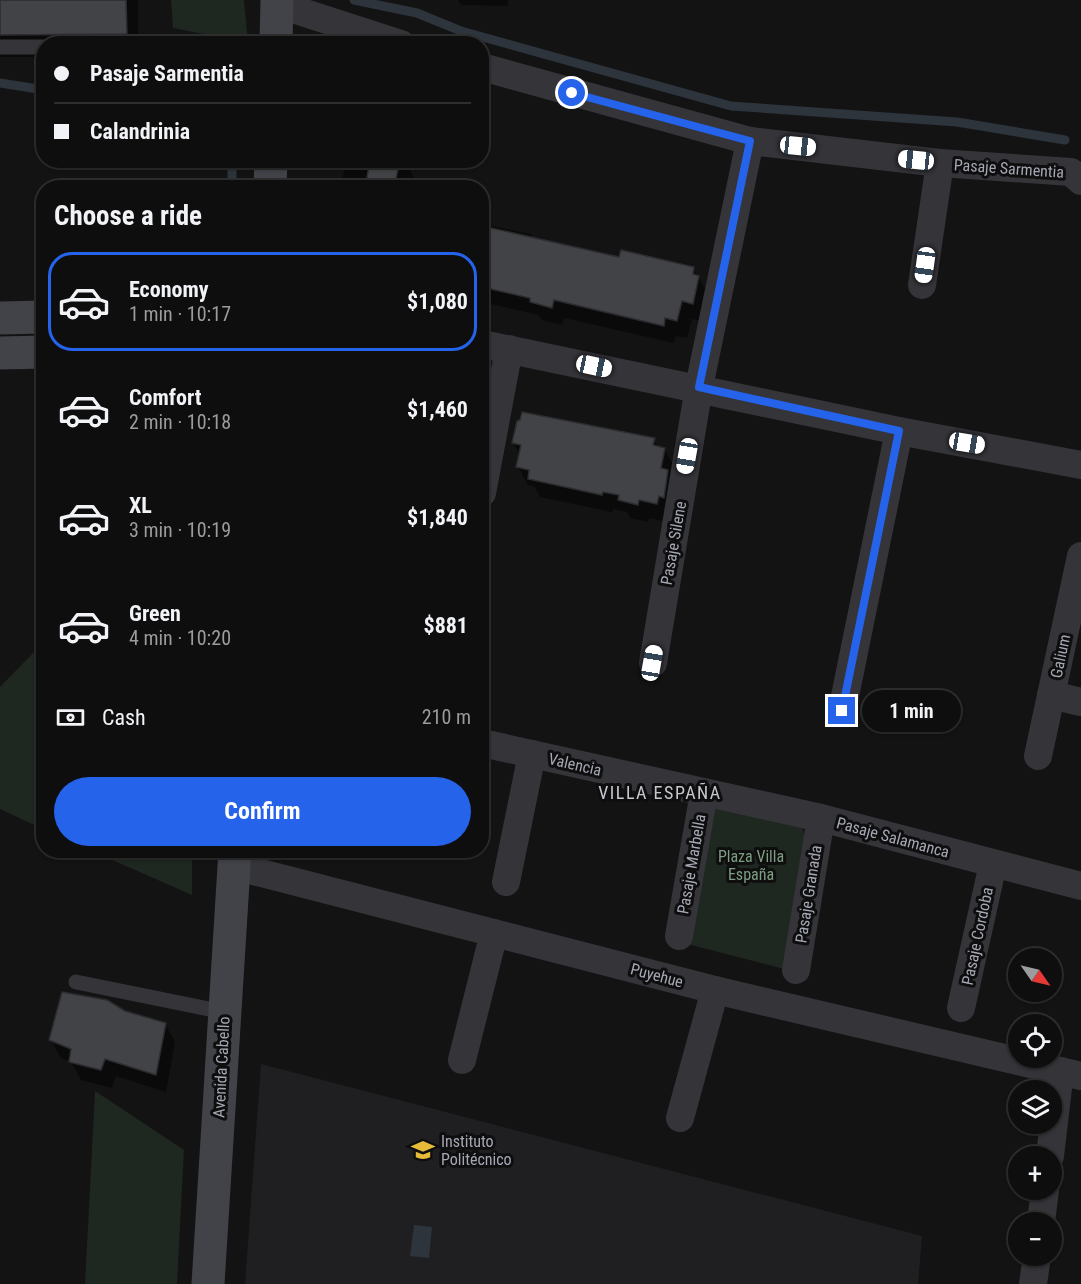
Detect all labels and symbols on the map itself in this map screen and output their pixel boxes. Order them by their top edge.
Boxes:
route start [558,79,585,106]
car [779,135,817,157]
car [897,149,935,171]
street label: Pasaje Sarmentia [953,155,1065,182]
car [914,246,936,284]
car [575,353,613,379]
car [948,431,986,455]
car [675,437,699,475]
street label: Pasaje Silene [657,500,690,586]
street label: Galium [1047,632,1074,680]
car [640,644,664,682]
callout: 1 min [863,690,962,732]
route end [828,697,855,724]
street label: Valencia [546,749,603,780]
district label: VILLA ESPAÑA [598,782,722,803]
street label: Pasaje Marbella [673,813,710,916]
street label: Pasaje Salamanca [834,813,951,862]
street label: Pasaje Granada [791,844,826,944]
park label: Plaza Villa España [718,847,784,884]
street label: Pasaje Cordoba [958,885,997,987]
north arrow [1008,948,1062,1002]
street label: Puyehue [629,959,685,992]
street label: Avenida Cabello [209,1016,234,1118]
place label: Instituto Politécnico [441,1132,512,1169]
school or university icon: Instituto Politécnico [410,1137,436,1163]

